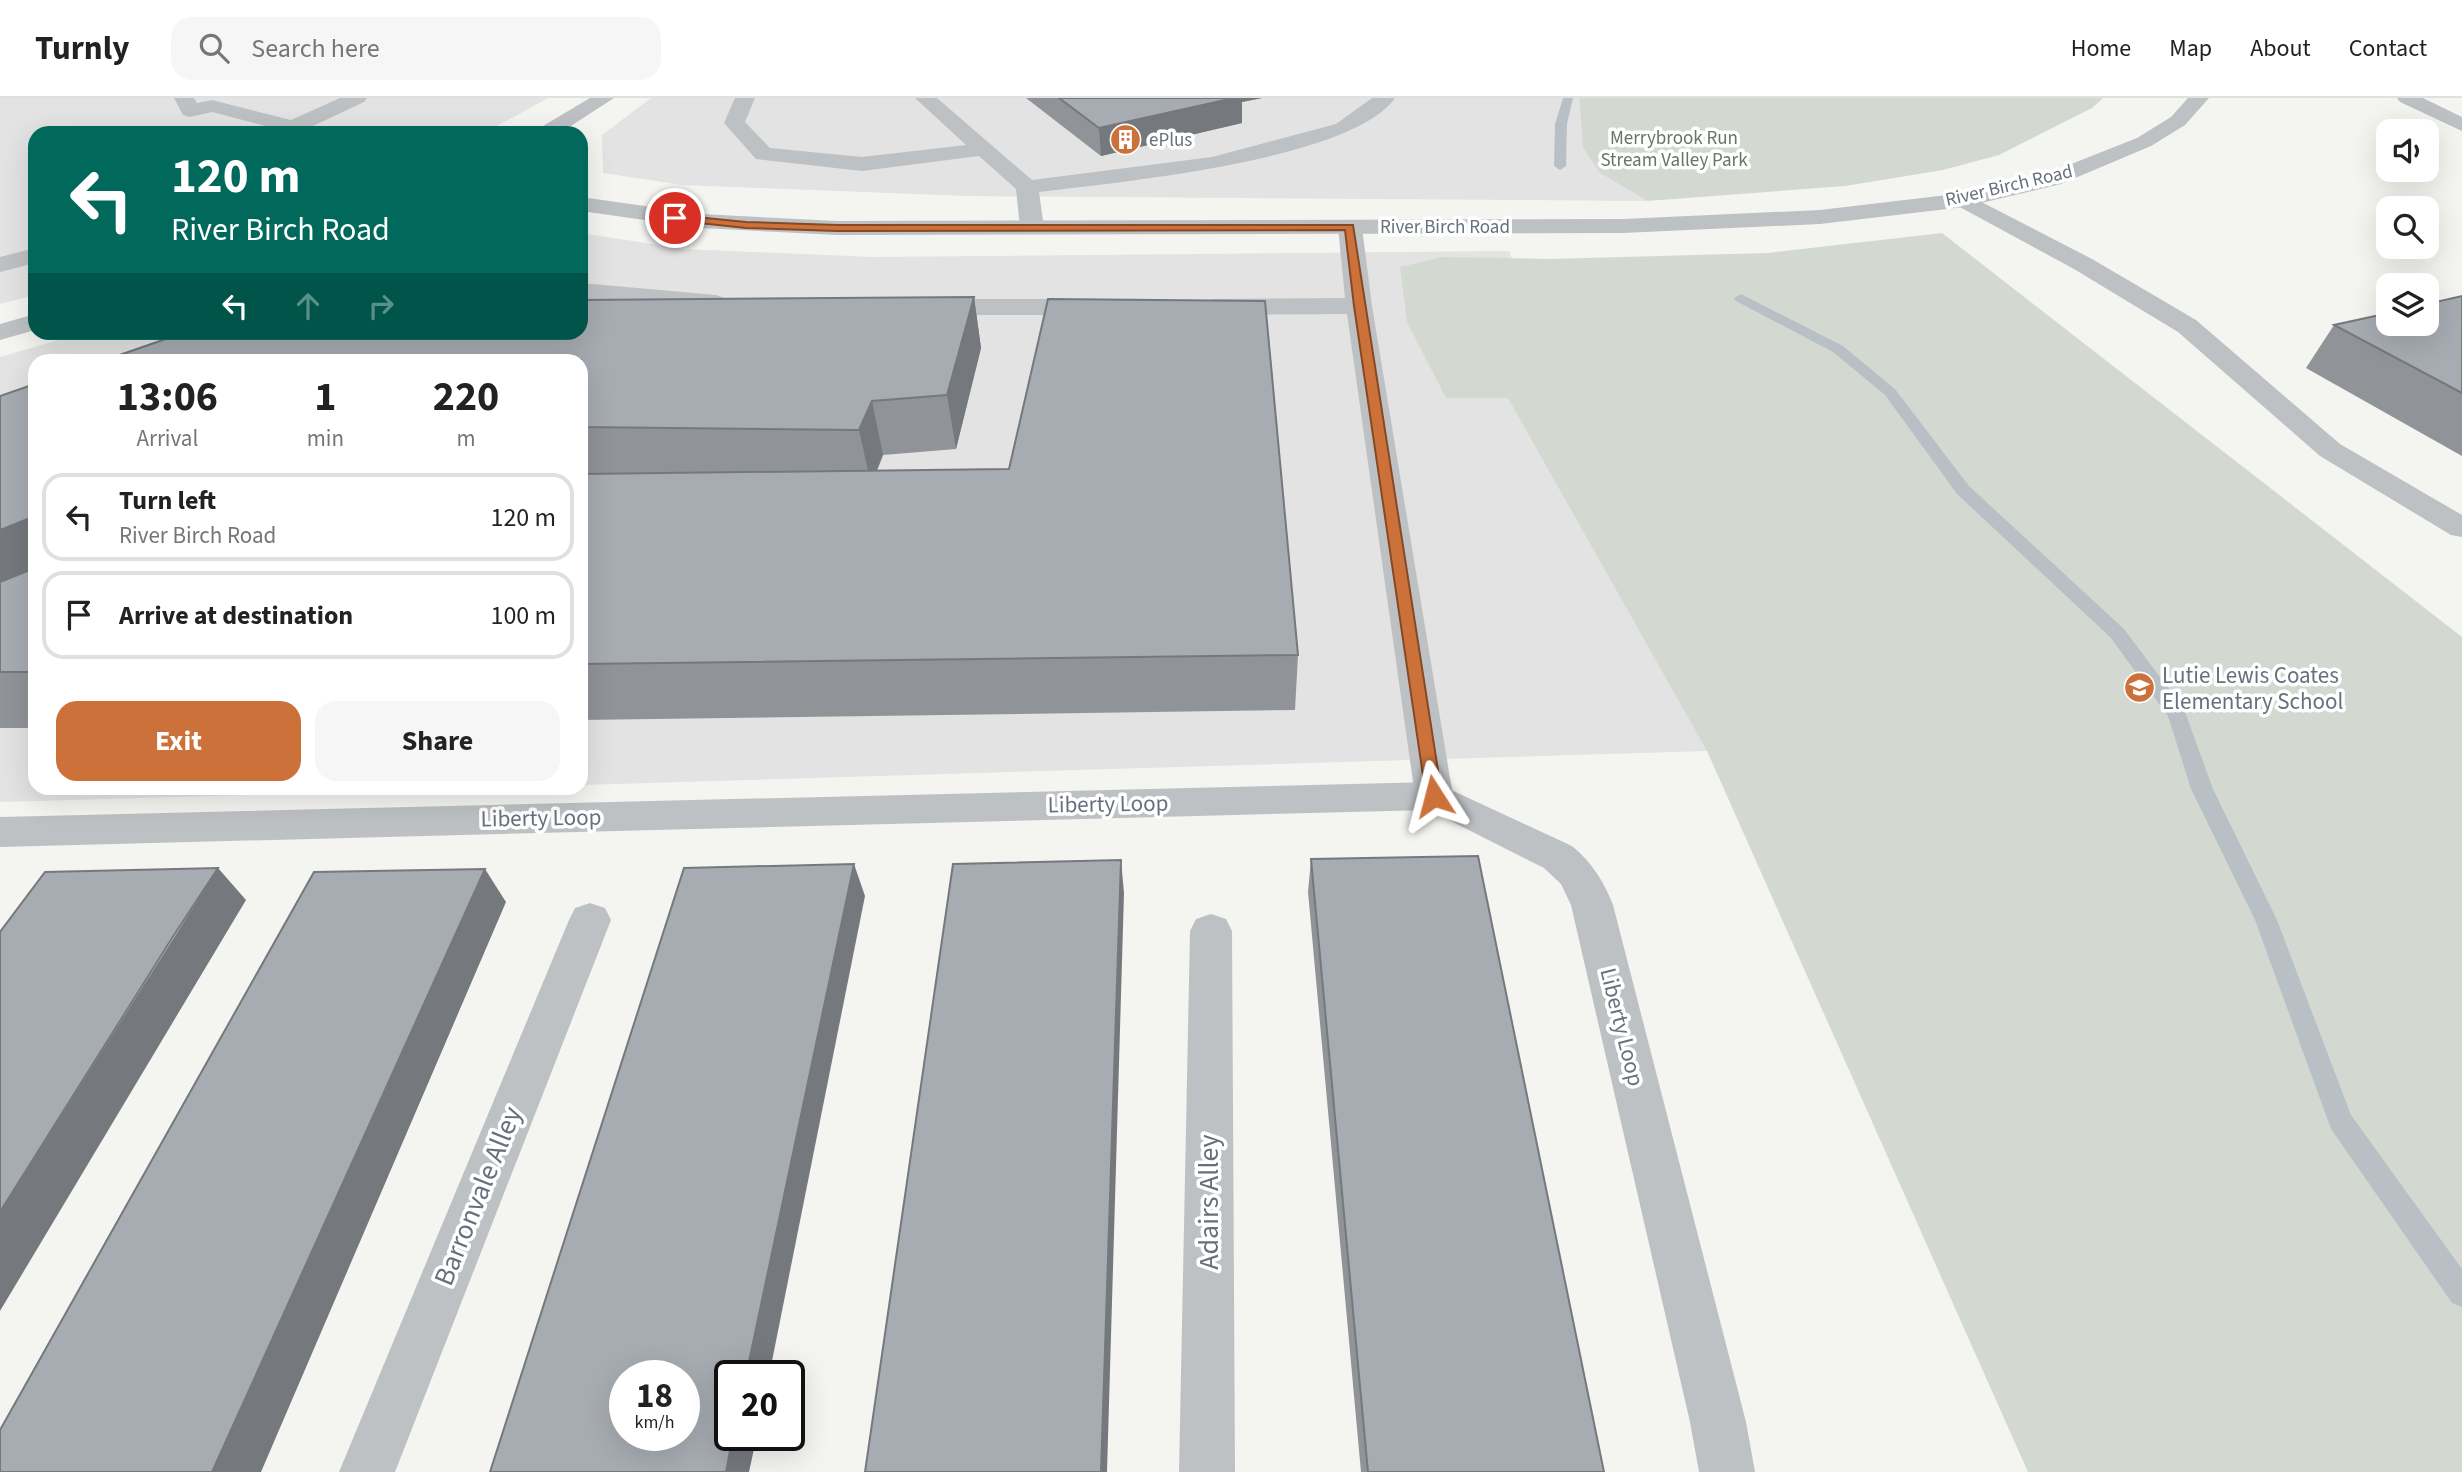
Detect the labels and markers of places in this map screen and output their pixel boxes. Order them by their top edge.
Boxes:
building icon: ePlus [1109,123,1143,157]
place label: ePlus [1149,127,1192,154]
pin [645,188,705,248]
place label: Lutie Lewis Coates Elementary School [2162,659,2343,718]
school or university icon: Lutie Lewis Coates Elementary School [2122,671,2156,705]

